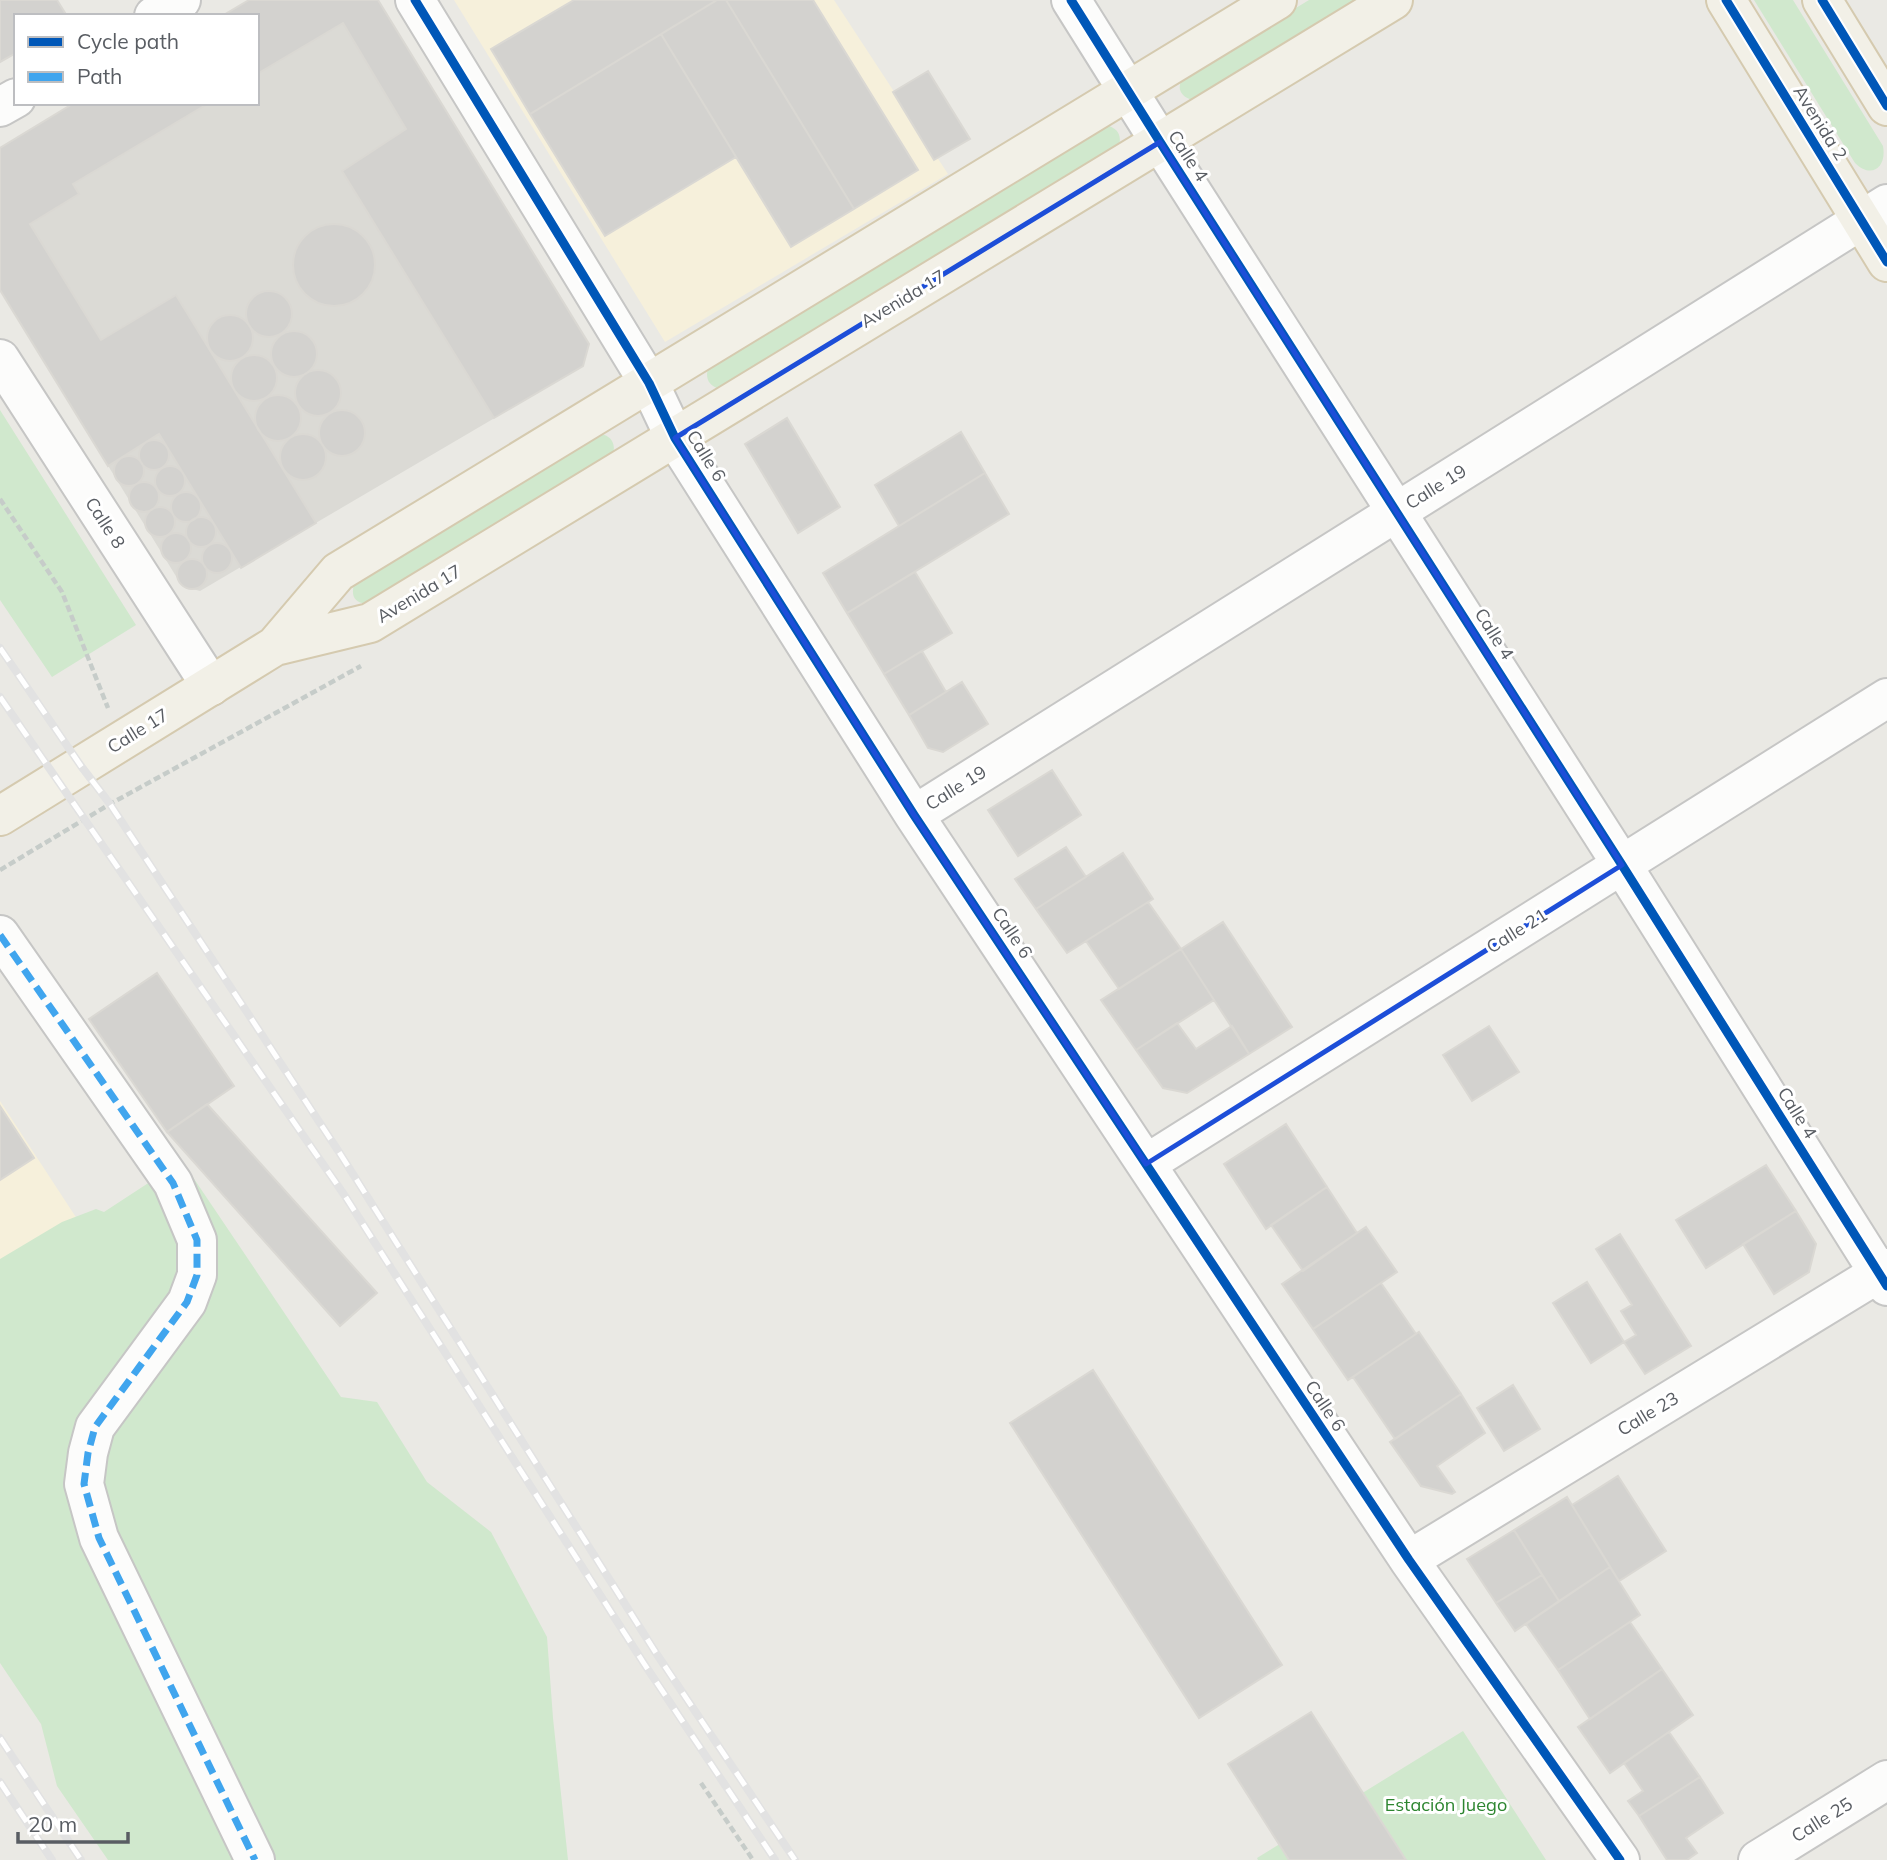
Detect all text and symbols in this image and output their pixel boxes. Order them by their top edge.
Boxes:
legend [14,14,259,105]
text: Cycle path [77,28,179,54]
text: Path [77,63,122,89]
street label: Avenida 2 [1788,81,1852,164]
street label: Calle 4 [1163,126,1214,186]
street label: Avenida 17 [856,264,949,333]
street label: Calle 6 [682,426,731,486]
street label: Calle 19 [1401,459,1470,514]
street label: Calle 8 [80,493,131,553]
street label: Avenida 17 [372,559,465,628]
street label: Calle 4 [1470,604,1519,664]
street label: Calle 17 [103,703,172,758]
street label: Calle 19 [921,760,990,815]
street label: Calle 6 [987,903,1038,963]
street label: Calle 21 [1482,903,1551,958]
street label: Calle 4 [1773,1083,1822,1143]
street label: Calle 6 [1300,1376,1351,1436]
street label: Calle 23 [1613,1386,1683,1441]
street label: Calle 25 [1787,1792,1857,1847]
park label: Estación Juego [1385,1793,1507,1816]
scale bar [18,1800,128,1844]
text: 20 m [28,1811,77,1837]

